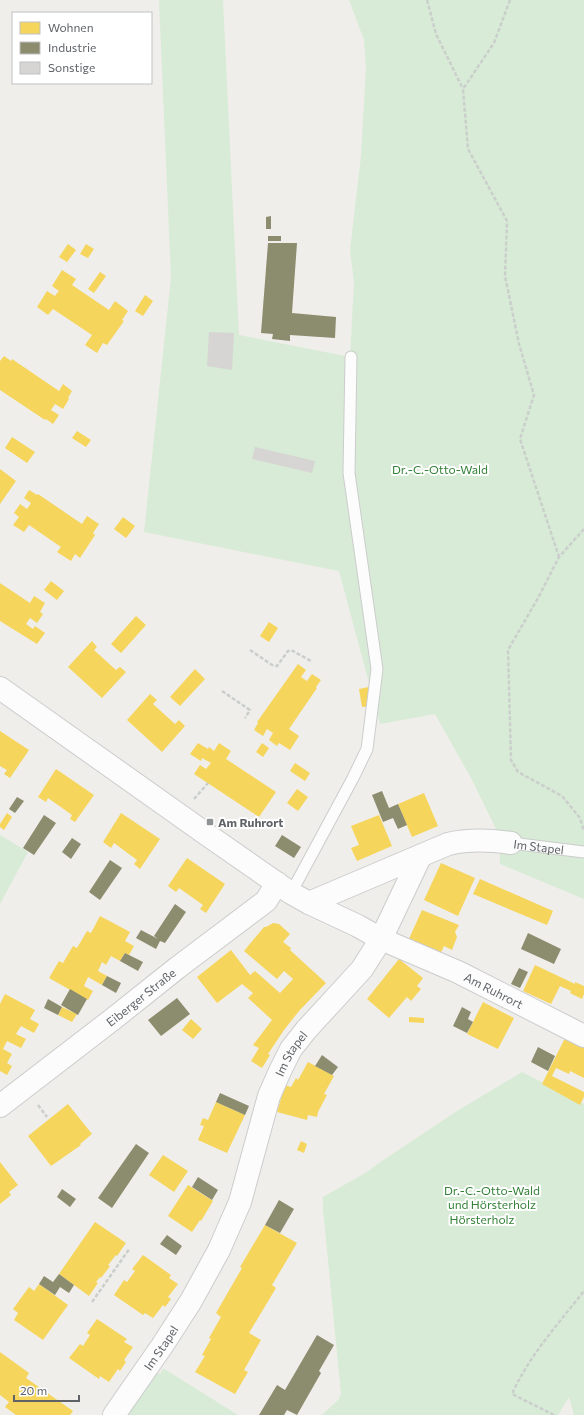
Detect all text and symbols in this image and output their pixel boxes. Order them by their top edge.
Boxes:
legend [12,12,152,84]
text: Wohnen [48,20,94,34]
text: Industrie [48,40,96,54]
text: Sonstige [48,60,95,74]
park label: Dr.-C.-Otto-Wald [392,462,488,476]
place label: Am Ruhrort [218,815,283,829]
marker: Am Ruhrort [205,817,215,827]
street label: Im Stapel [513,836,565,856]
street label: Eiberger Straße [103,965,178,1029]
street label: Am Ruhrort [462,969,526,1011]
street label: Im Stapel [272,1028,310,1078]
park label: Dr.-C.-Otto-Wald und Hörsterholz [444,1183,540,1211]
park label: Hörsterholz [449,1212,515,1226]
street label: Im Stapel [141,1323,181,1373]
scale bar [14,1377,79,1403]
text: 20 m [20,1383,47,1397]

